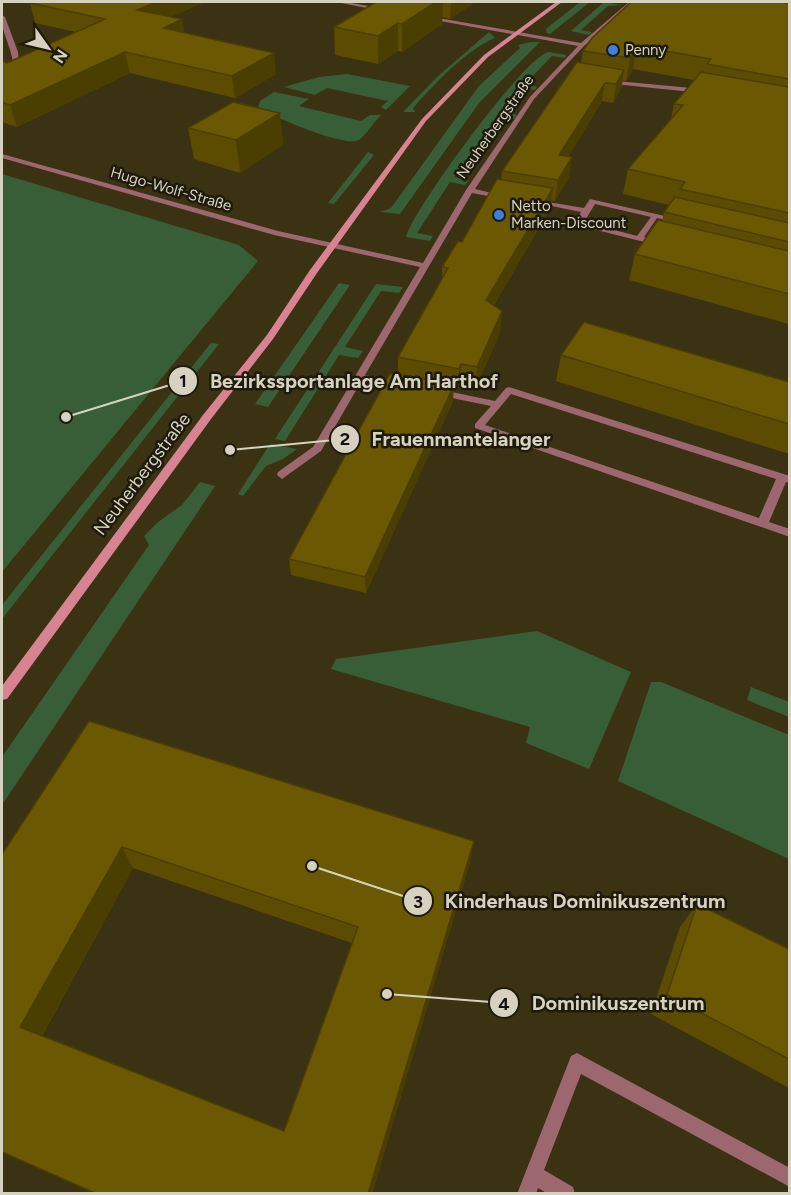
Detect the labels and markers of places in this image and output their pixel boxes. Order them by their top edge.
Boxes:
place label: Penny [625,41,666,59]
marker: Penny [606,43,620,57]
place label: Netto Marken-Discount [511,197,627,232]
marker: Netto Marken-Discount [492,208,506,222]
callout: Bezirkssportanlage Am Harthof [168,362,510,400]
callout: Frauenmantelanger [330,420,563,458]
callout: Kinderhaus Dominikuszentrum [403,882,737,920]
callout: Dominikuszentrum [489,984,716,1022]

